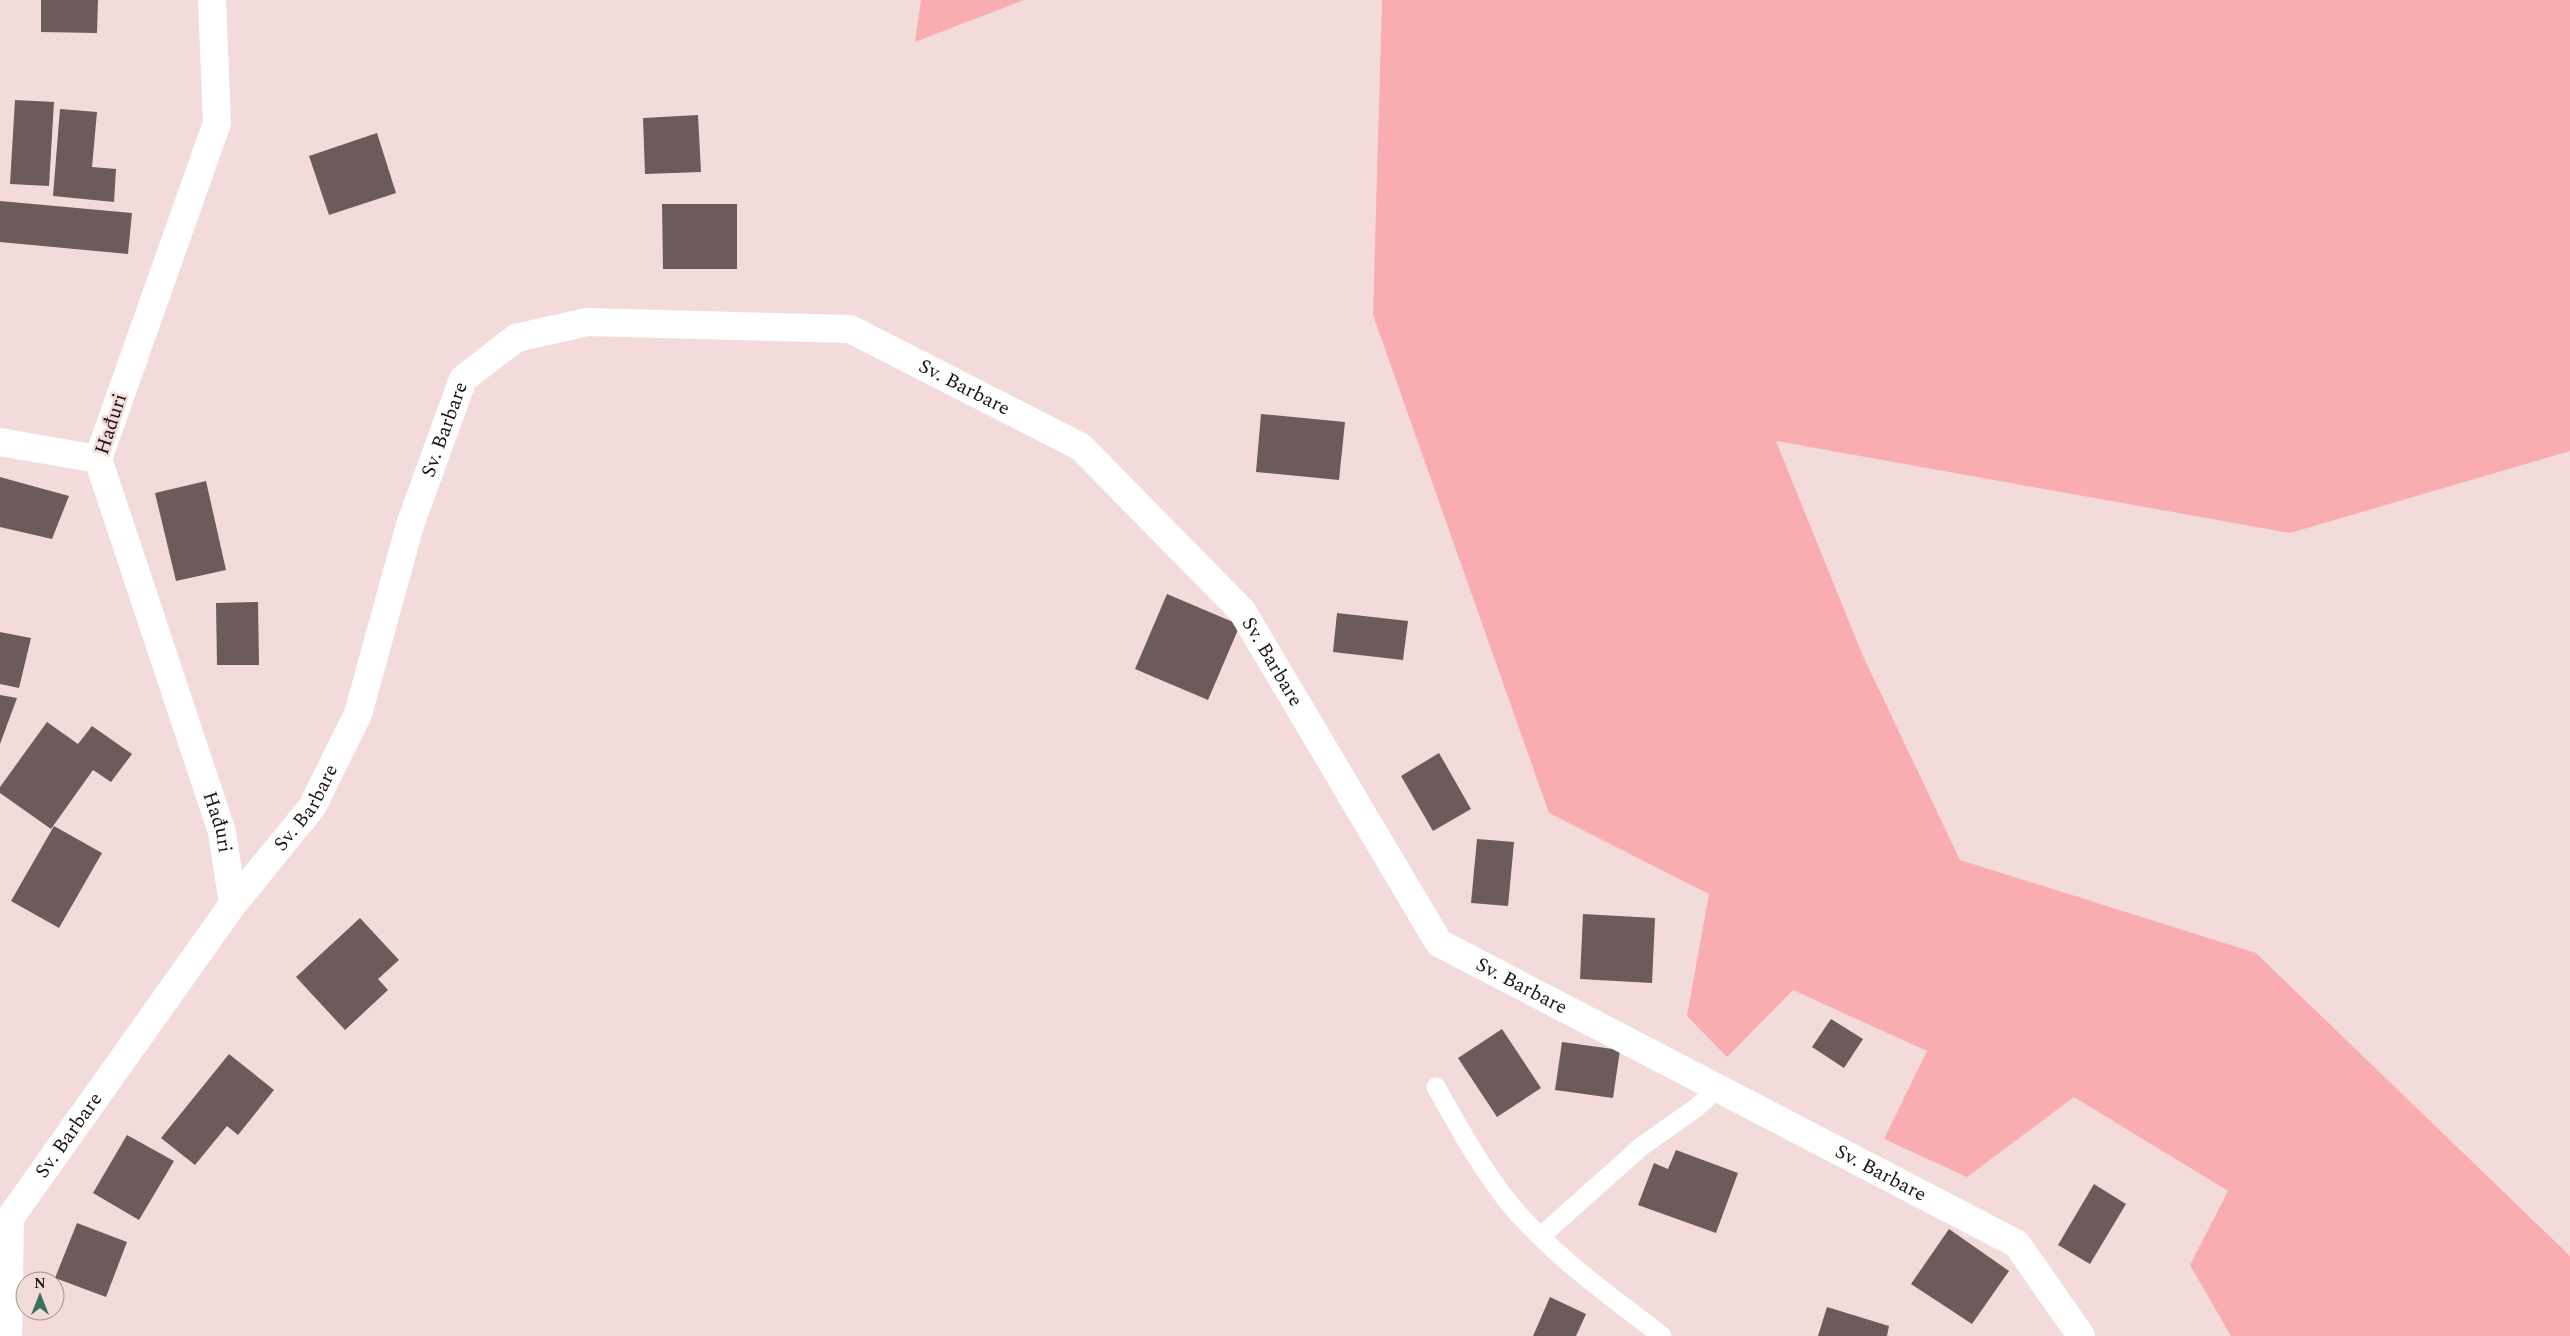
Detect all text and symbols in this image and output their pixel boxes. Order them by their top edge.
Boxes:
street label: Sv. Barbare [913,351,1015,423]
street label: Sv. Barbare [414,378,476,482]
street label: Hađuri [87,389,135,459]
street label: Sv. Barbare [1234,611,1311,712]
street label: Sv. Barbare [267,759,346,858]
street label: Hađuri [194,787,240,855]
street label: Sv. Barbare [1470,950,1573,1022]
street label: Sv. Barbare [28,1086,110,1185]
street label: Sv. Barbare [1830,1137,1932,1209]
north arrow [15,1271,65,1321]
text: N [34,1273,46,1294]

